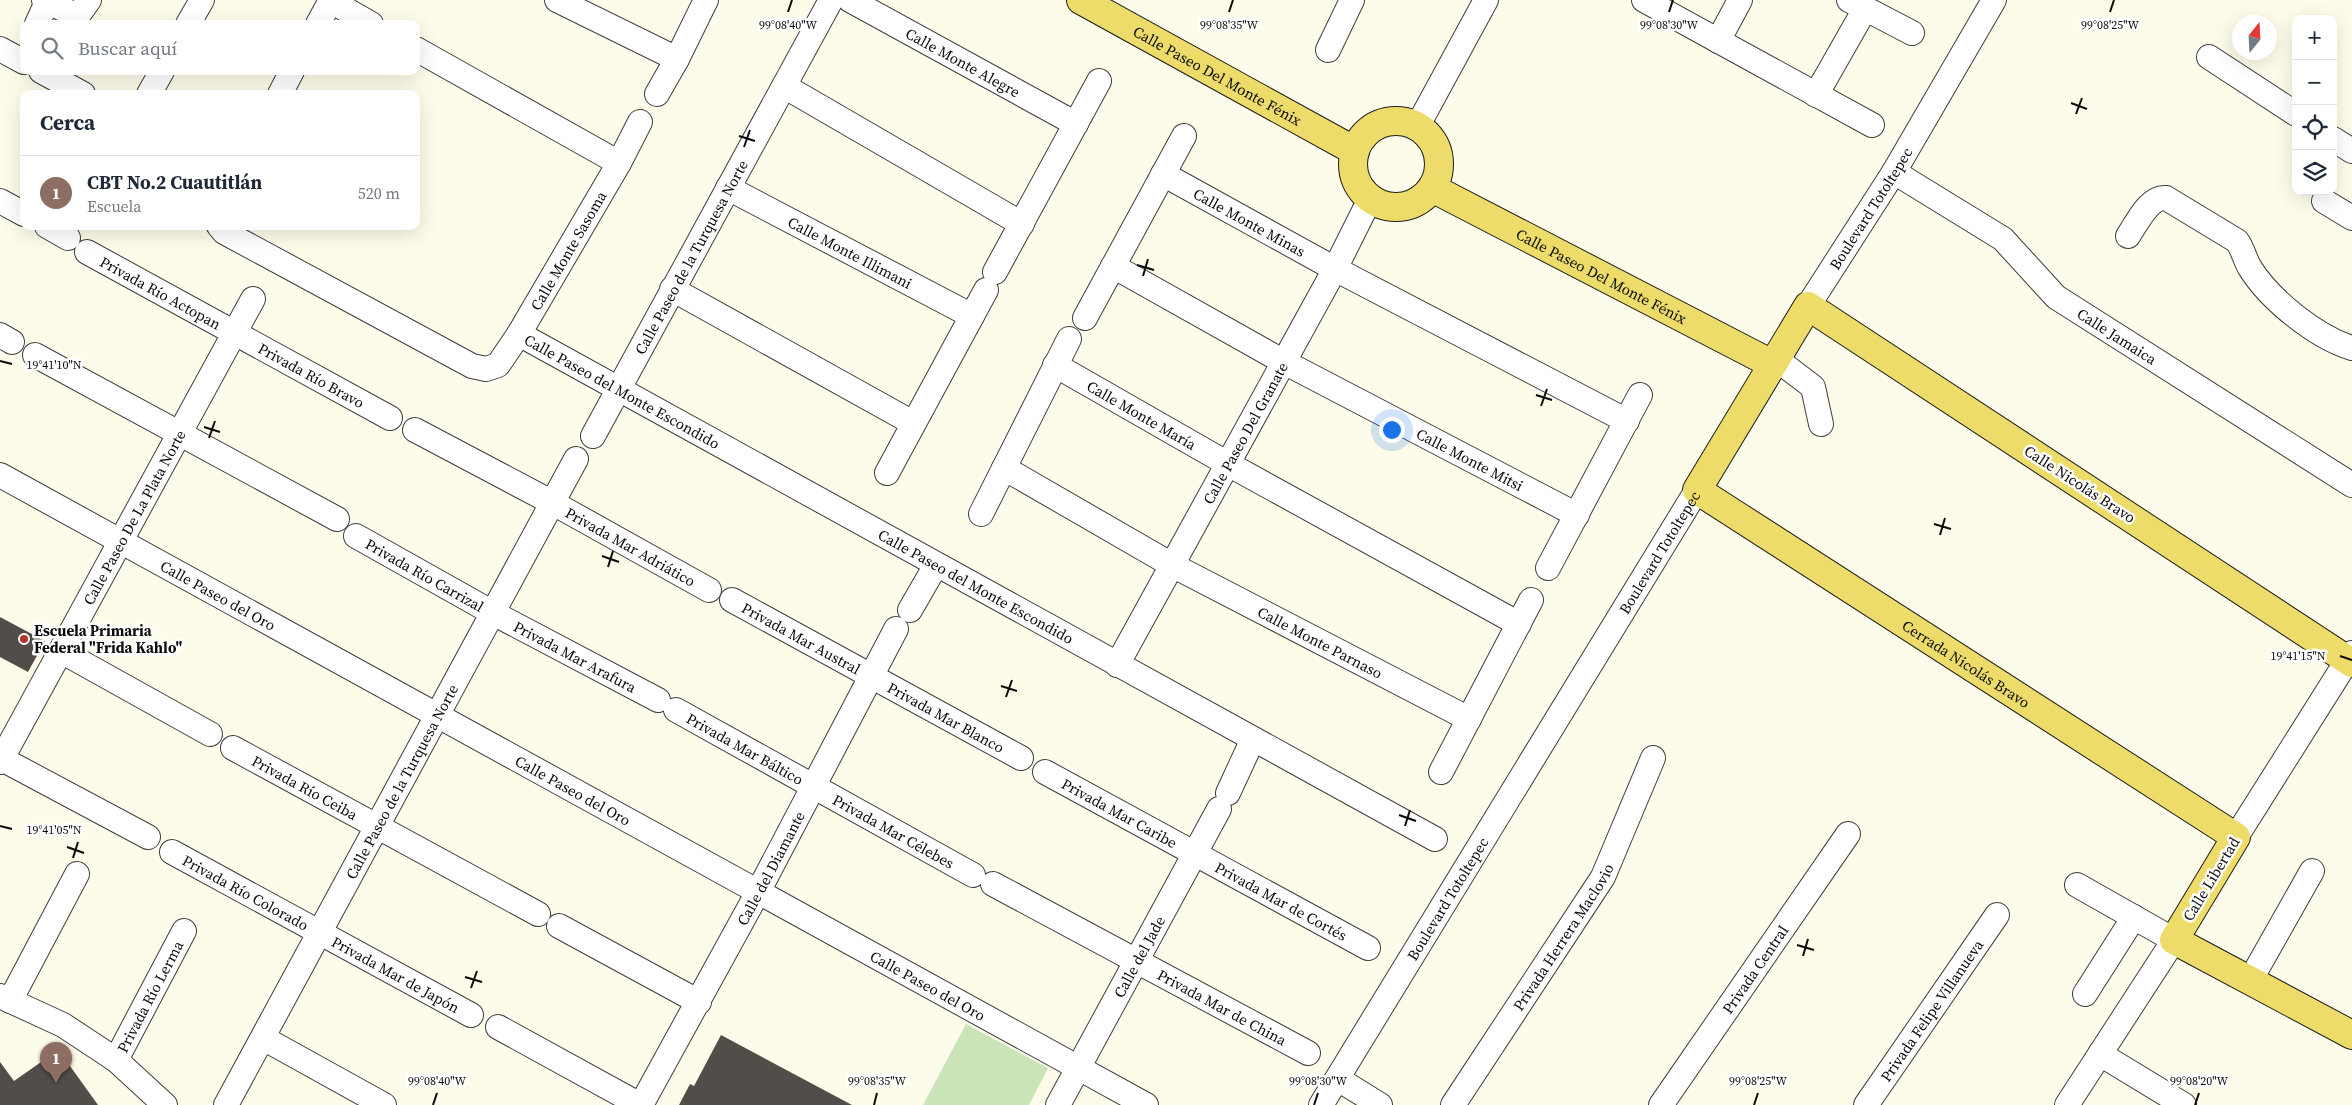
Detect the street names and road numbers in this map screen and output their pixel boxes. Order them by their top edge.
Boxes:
street label: Calle Paseo Del Monte Fénix [1130,20,1306,130]
street label: Calle Monte Alegre [902,22,1024,102]
street label: Boulevard Totoltepec [1824,143,1917,273]
street label: Calle Paseo de la Turquesa Norte [629,156,753,358]
street label: Calle Monte Minas [1190,182,1309,261]
street label: Calle Monte Sasoma [525,186,611,314]
street label: Calle Monte Illimani [784,211,916,293]
street label: Calle Paseo Del Monte Fénix [1513,223,1691,329]
street label: Privada Río Actopan [96,251,225,334]
street label: Calle Jamaica [2073,303,2161,369]
street label: Calle Paseo del Monte Escondido [521,329,724,453]
street label: Privada Río Bravo [255,337,368,413]
street label: Calle Paseo Del Granate [1197,358,1293,508]
street label: Calle Monte María [1083,375,1201,455]
street label: Calle Monte Mitsi [1413,423,1527,496]
street label: Calle Paseo De La Plata Norte [77,426,190,609]
street label: Calle Nicolás Bravo [2020,440,2140,528]
street label: Boulevard Totoltepec [1613,487,1705,618]
street label: Privada Mar Adriático [562,502,700,591]
street label: Calle Paseo del Monte Escondido [875,524,1078,648]
street label: Privada Río Carrizal [362,533,488,617]
street label: Calle Paseo del Oro [157,555,280,635]
street label: Privada Mar Austral [738,597,865,679]
street label: Calle Monte Parnaso [1254,601,1386,683]
street label: Privada Mar Arafura [510,615,640,697]
street label: Cerrada Nicolás Bravo [1898,615,2034,712]
street label: Privada Mar Blanco [884,677,1008,758]
street label: Calle Paseo de la Turquesa Norte [340,680,463,883]
street label: Privada Mar Báltico [683,707,807,789]
street label: Privada Río Ceiba [248,750,362,825]
street label: Calle Paseo del Oro [512,750,635,830]
street label: Privada Mar Caribe [1058,773,1181,853]
street label: Privada Mar Célebes [829,789,958,873]
street label: Calle del Diamante [731,807,809,929]
street label: Boulevard Totoltepec [1402,833,1493,964]
street label: Calle Libertad [2178,833,2245,925]
street label: Privada Río Colorado [179,849,313,935]
street label: Privada Mar de Cortés [1211,856,1351,945]
street label: Privada Herrera Maclovio [1508,860,1618,1015]
street label: Calle del Jade [1108,912,1170,1001]
street label: Privada Central [1717,920,1793,1018]
street label: Privada Mar de Japón [328,931,464,1017]
street label: Privada Felipe Villanueva [1875,935,1988,1086]
street label: Privada Río Lerma [111,936,188,1056]
street label: Calle Paseo del Oro [867,945,989,1025]
street label: Privada Mar de China [1154,964,1291,1050]

